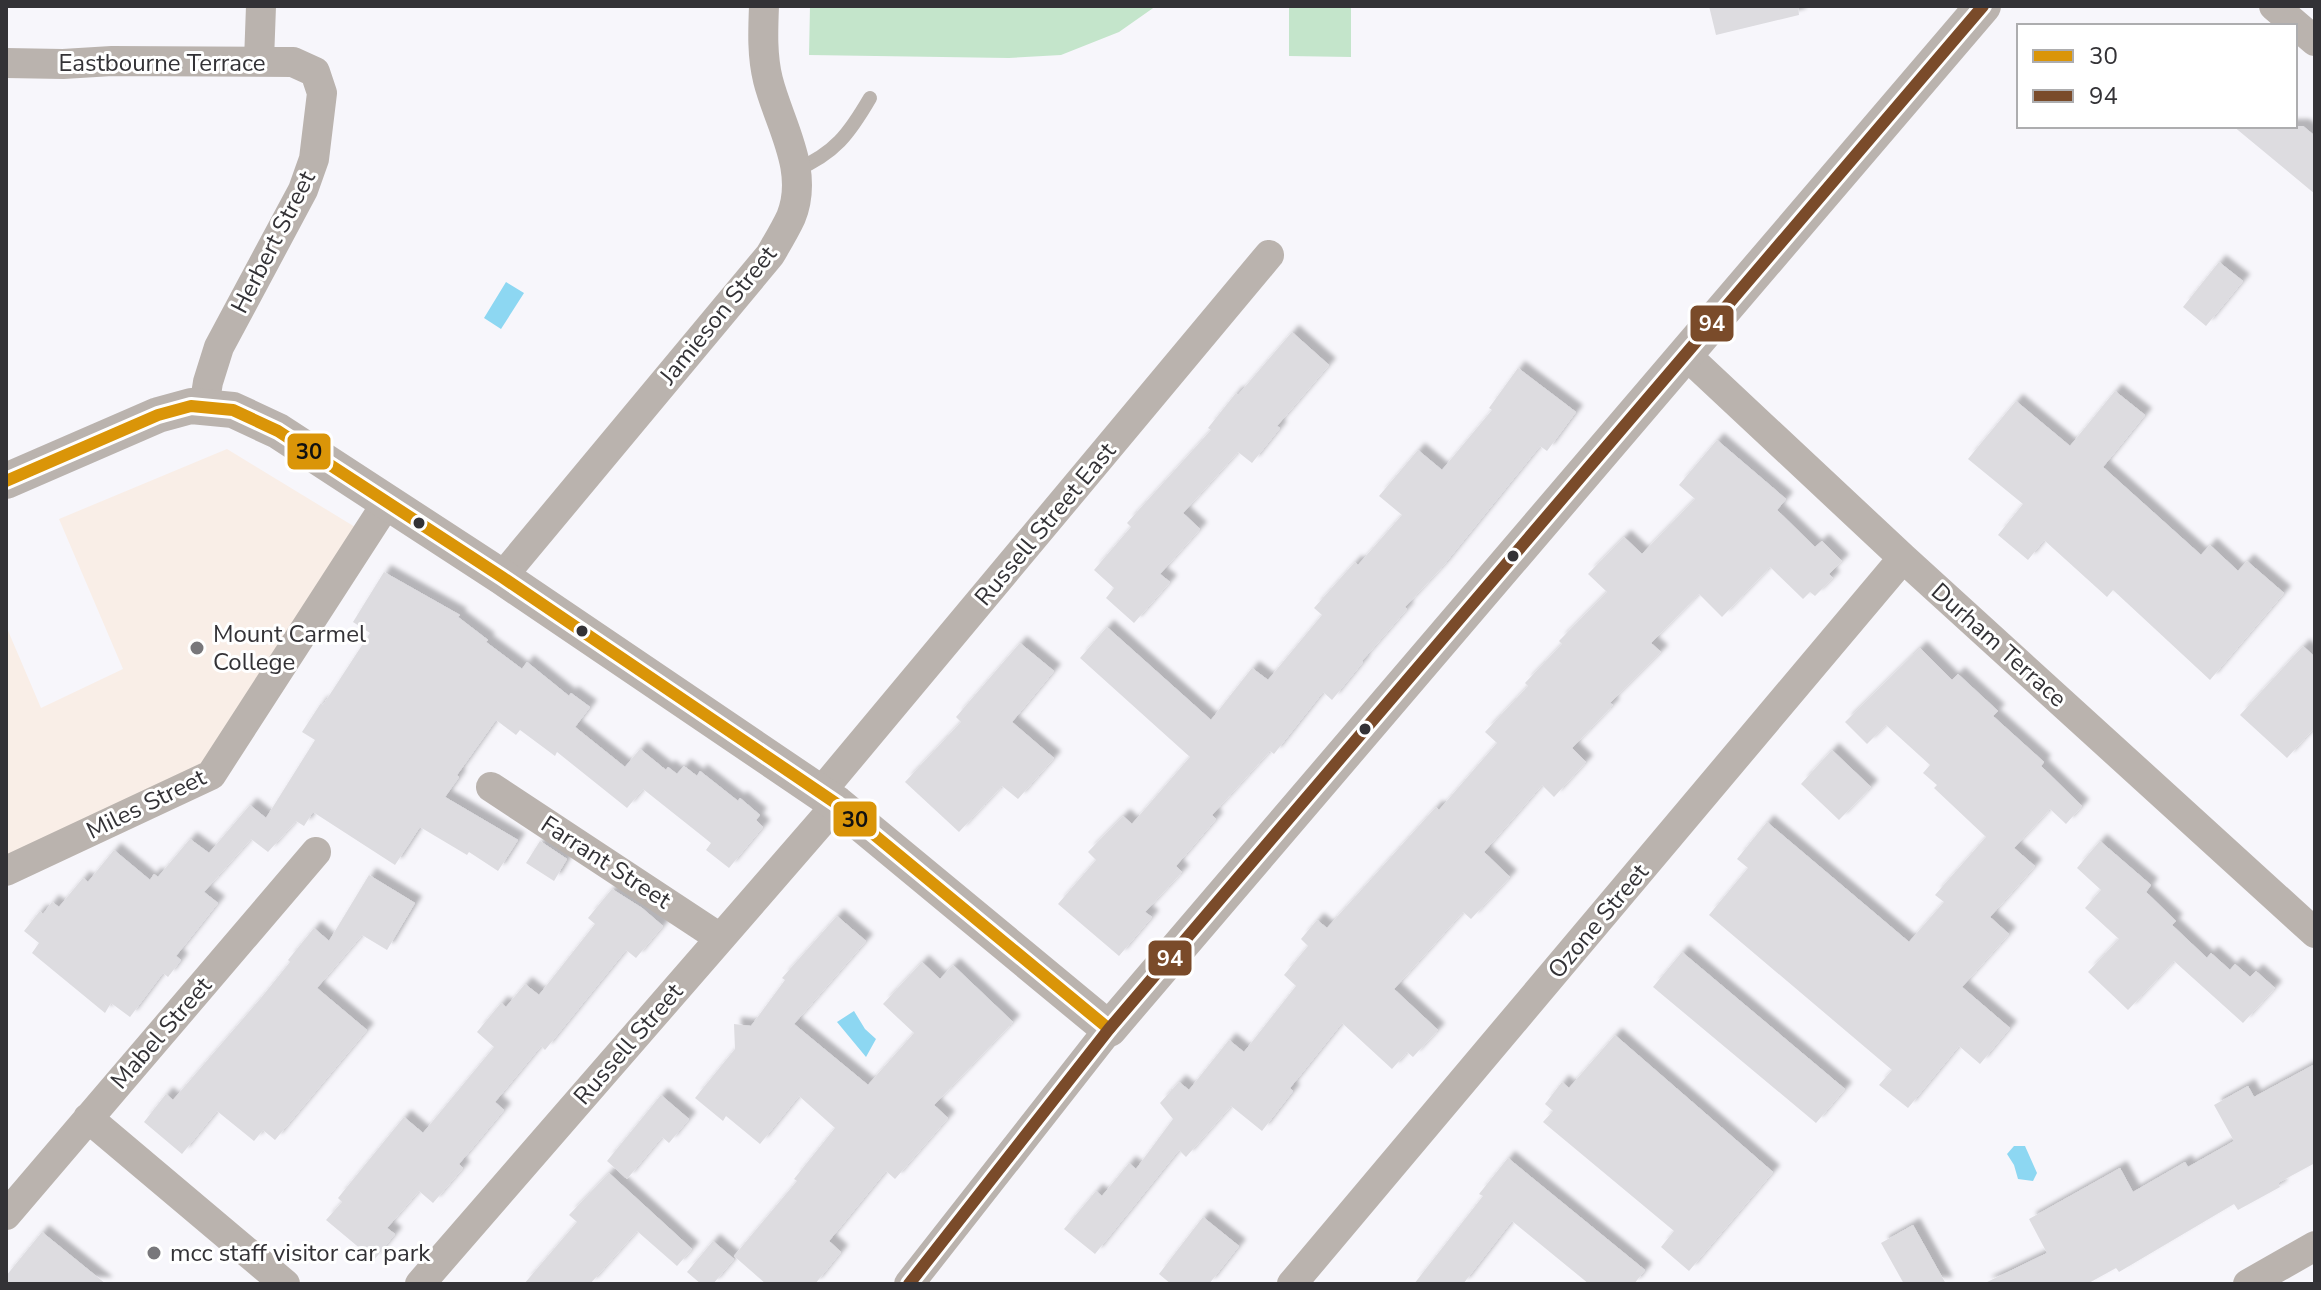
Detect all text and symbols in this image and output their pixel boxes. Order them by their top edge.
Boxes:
legend [2017,24,2297,128]
text: 30 [2089,40,2118,72]
street label: Eastbourne Terrace [58,47,266,79]
text: 94 [2089,80,2118,112]
street label: Herbert Street [223,165,323,319]
street label: Jamieson Street [652,239,784,392]
line badge: 94 [1689,304,1735,343]
text: 94 [1699,309,1725,339]
line badge: 30 [286,432,332,471]
street label: Russell Street East [967,435,1123,612]
text: 30 [296,437,322,467]
unlabelled marker [411,515,427,531]
unlabelled marker [1505,548,1521,564]
street label: Durham Terrace [1924,576,2074,714]
place label: Mount Carmel College [213,618,366,678]
unlabelled marker [574,623,590,639]
marker: Mount Carmel College [188,639,206,657]
unlabelled marker [1357,721,1373,737]
street label: Miles Street [81,761,212,847]
line badge: 30 [832,800,878,838]
text: 30 [842,805,868,835]
street label: Farrant Street [535,808,678,916]
street label: Ozone Street [1541,856,1656,985]
line badge: 94 [1147,939,1193,977]
text: 94 [1157,944,1183,974]
street label: Mabel Street [103,970,219,1096]
street label: Russell Street [566,976,690,1112]
place label: mcc staff visitor car park [170,1237,431,1269]
marker: mcc staff visitor car park [145,1244,163,1262]

